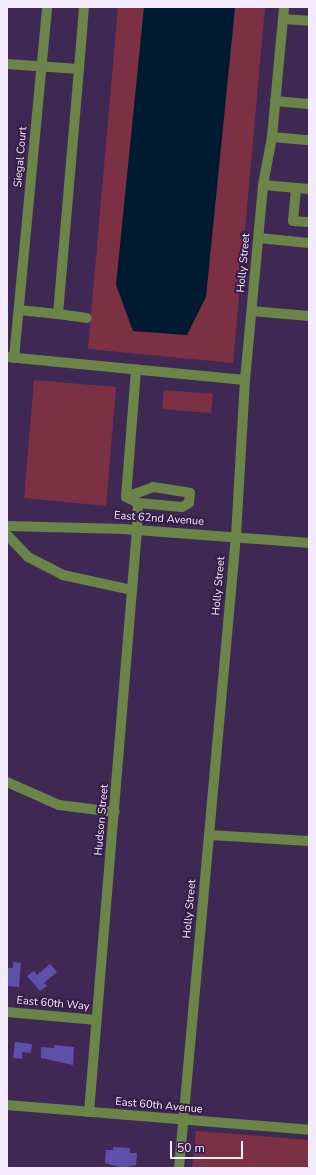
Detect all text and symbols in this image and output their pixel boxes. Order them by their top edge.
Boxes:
street label: Siegal Court [12,126,30,188]
street label: Holly Street [235,233,253,293]
street label: East 62nd Avenue [114,509,204,529]
street label: Holly Street [210,556,228,616]
street label: Hudson Street [92,784,112,856]
street label: Holly Street [181,879,199,939]
street label: East 60th Way [16,994,90,1014]
street label: East 60th Avenue [115,1096,203,1116]
scale bar [172,1133,245,1159]
text: 50 m [177,1140,205,1156]

